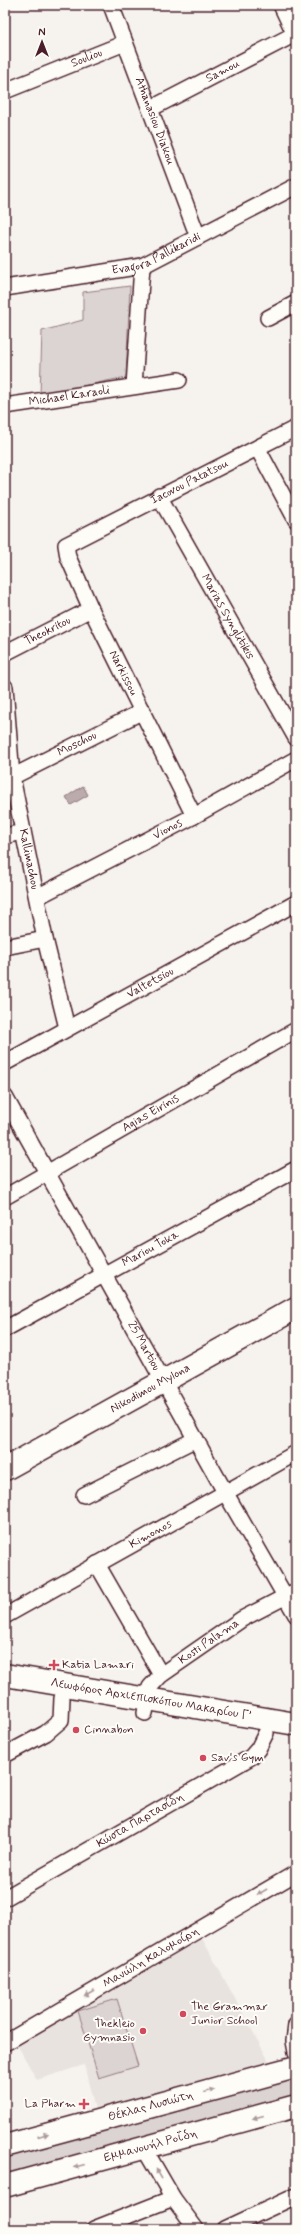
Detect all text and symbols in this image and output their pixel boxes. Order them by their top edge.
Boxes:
north arrow [22,22,62,62]
text: N [38,26,46,40]
street label: Souliou [69,45,105,72]
street label: Samou [203,56,243,87]
street label: Athanasiou Diakou [131,75,178,168]
street label: Evagora Pallikaridi [110,229,204,279]
street label: Michael Karaoli [28,382,111,410]
street label: Iacovou Patatsou [148,455,232,509]
street label: Marias Synglitikis [197,571,258,663]
street label: Theokritou [22,613,74,650]
street label: Narkissou [105,648,141,699]
street label: Moschou [55,728,100,761]
street label: Vionos [150,815,185,844]
street label: Kallimachou [15,827,43,891]
street label: Valtetsiou [124,964,177,1002]
street label: Agias Eirinis [119,1091,182,1136]
street label: Mariou Toka [119,1227,182,1271]
street label: 25 Martiou [123,1318,164,1374]
street label: Nikodimou Mylona [107,1360,193,1417]
street label: Kimonos [126,1516,176,1553]
street label: Kosti Palama [175,1615,242,1668]
place label: Katia Lamari [62,1657,134,1673]
marker: Katia Lamari [49,1660,59,1670]
street label: Λεωφόρος Αρχιεπισκόπου Μακαρίου Γ’ [50,1675,253,1724]
place label: Cinnabon [84,1722,134,1738]
marker: Cinnabon [71,1725,81,1735]
place label: Sav's Gym [211,1750,264,1766]
marker: Sav's Gym [198,1753,208,1763]
street label: Κώστα Παρτασίδη [94,1789,187,1852]
one-way arrow [256,1889,268,1896]
street label: Μανώλη Καλομοίρη [100,1923,202,1992]
one-way arrow [83,1990,95,1997]
place label: The Grammar Junior School [191,1999,268,2029]
marker: The Grammar Junior School [178,2009,188,2019]
place label: Thekleio Gymnasio [83,2016,135,2046]
marker: Thekleio Gymnasio [138,2026,148,2036]
street label: Θέκλας Λυσιώτη [106,2087,195,2126]
one-way arrow [203,2088,215,2094]
place label: La Pharm [25,2096,76,2112]
marker: La Pharm [79,2099,89,2109]
one-way arrow [252,2114,265,2120]
street label: Εμμανουήλ Ροΐδη [102,2125,199,2166]
one-way arrow [37,2132,49,2138]
one-way arrow [73,2163,85,2169]
one-way arrow [155,2168,162,2180]

